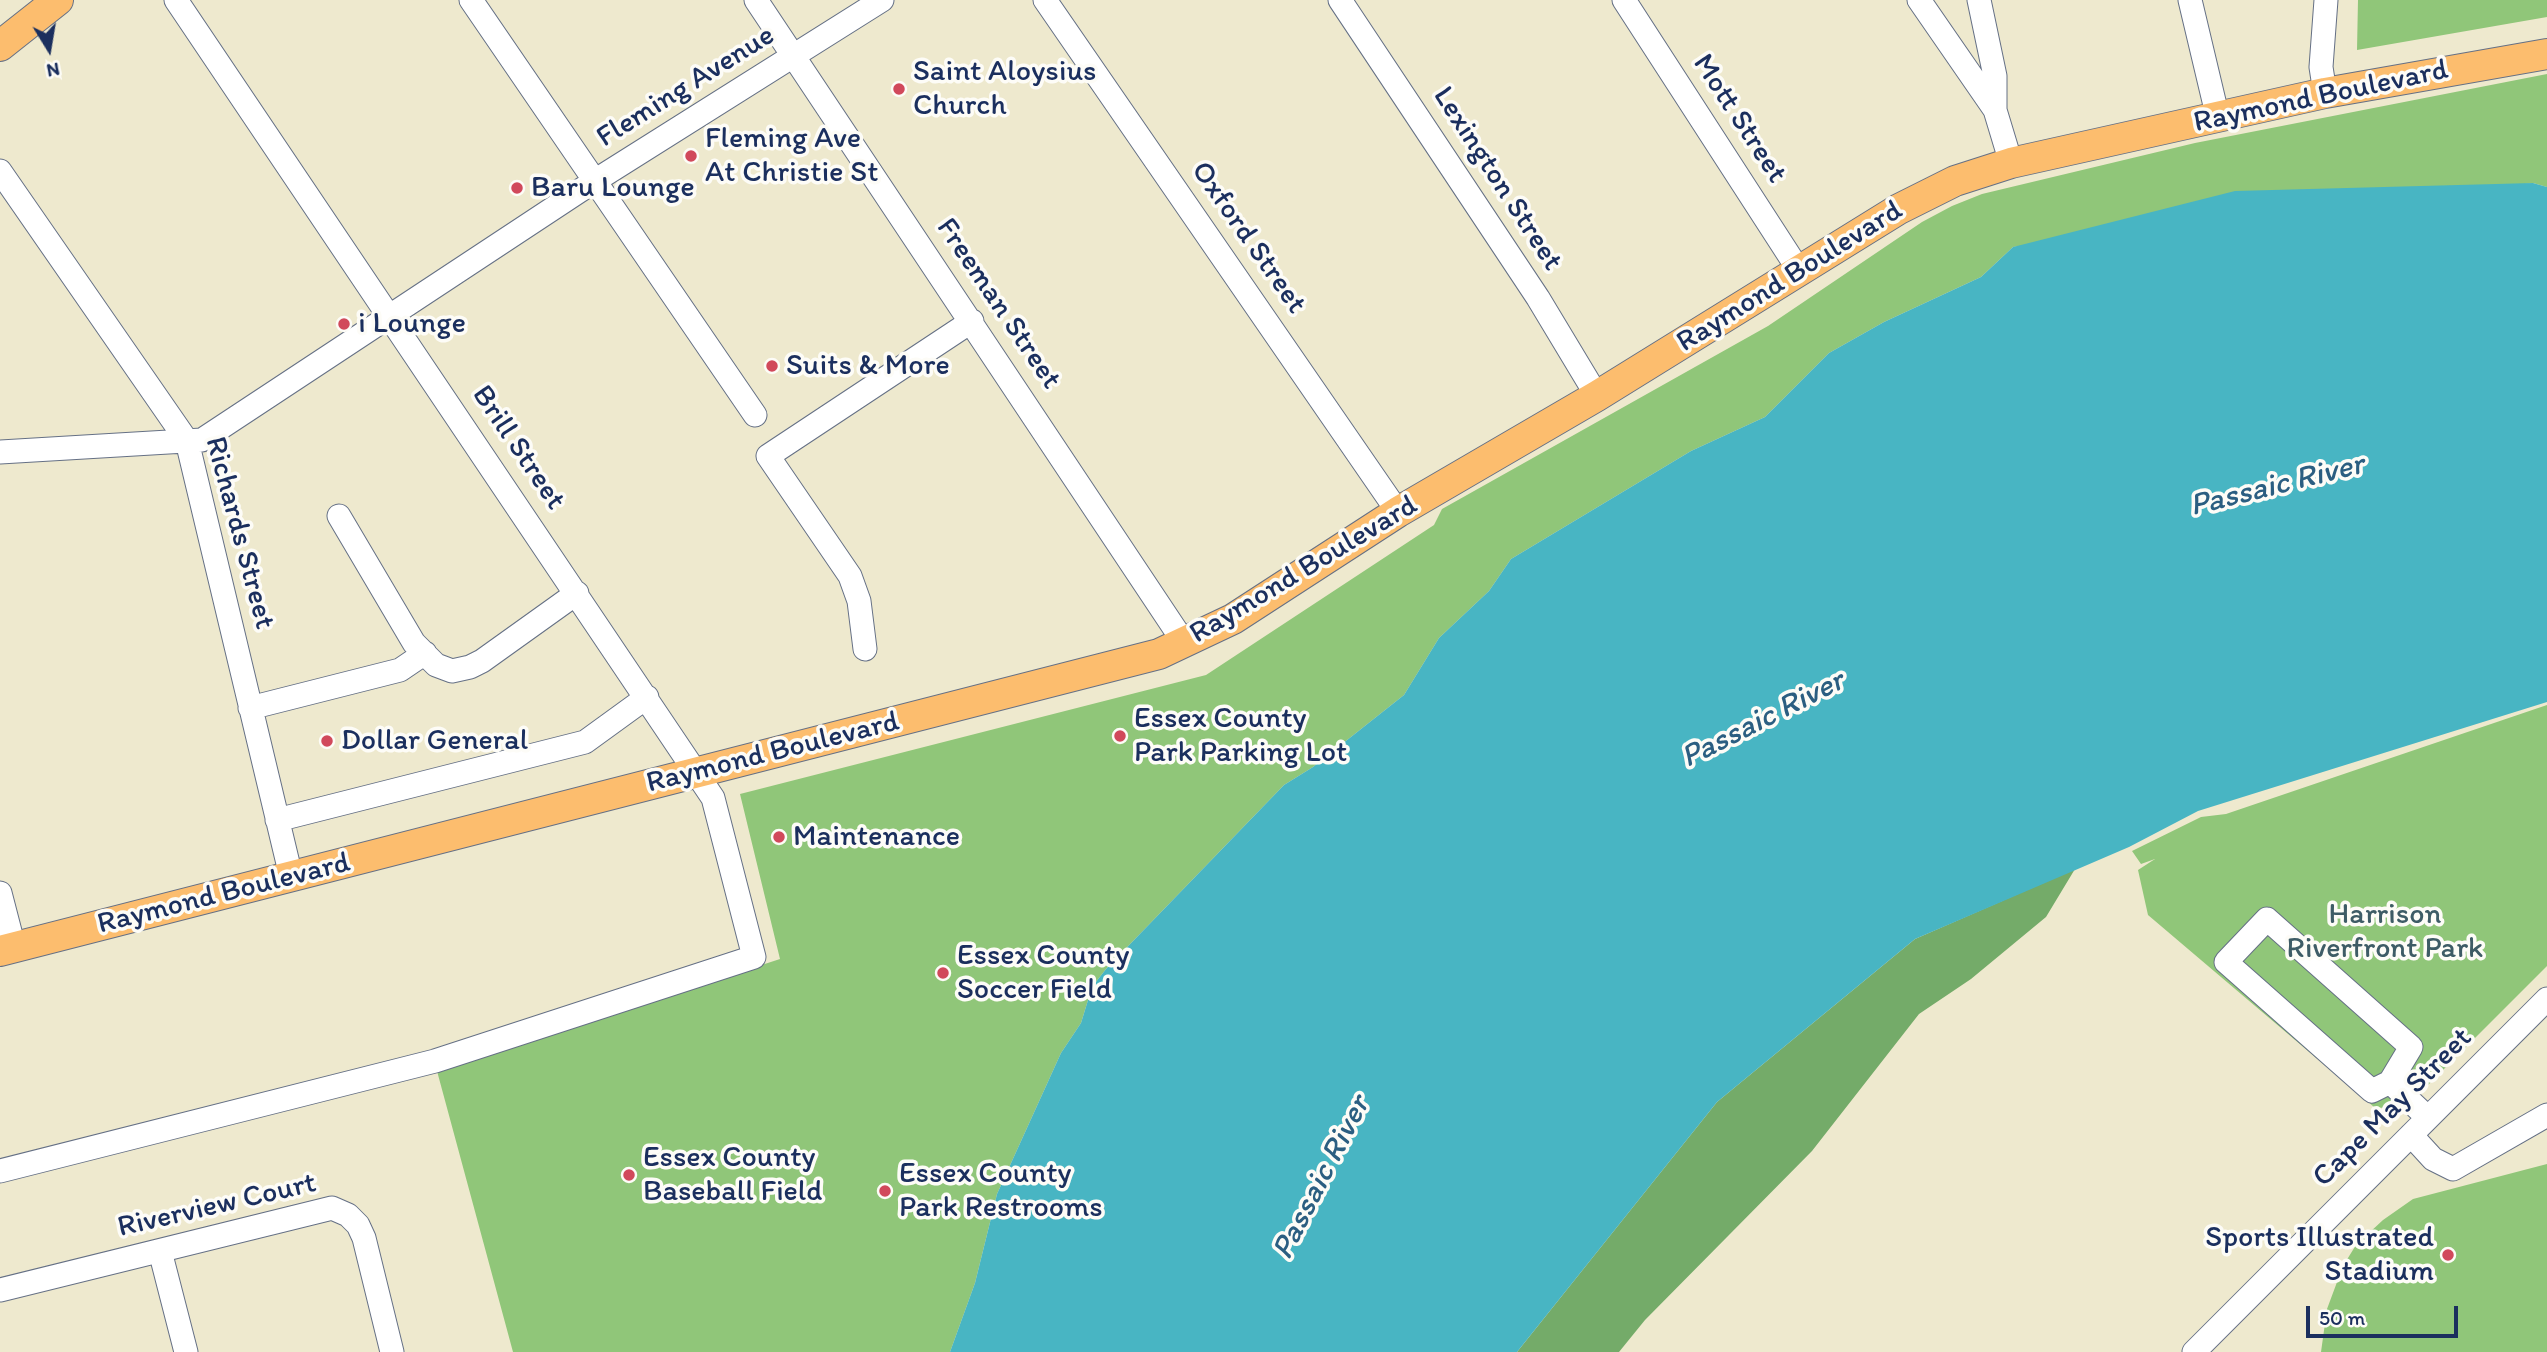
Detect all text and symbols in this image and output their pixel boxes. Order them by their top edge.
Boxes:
north arrow [14,14,84,84]
street label: Fleming Avenue [590,18,782,156]
street label: Mott Street [1684,48,1794,190]
street label: Raymond Boulevard [2190,52,2452,142]
place label: Saint Aloysius Church [913,54,1096,124]
text: N [45,58,62,83]
street label: Lexington Street [1424,80,1570,278]
marker: Saint Aloysius Church [891,81,907,97]
place label: Fleming Ave At Christie St [705,121,878,192]
marker: Fleming Ave At Christie St [683,148,699,164]
street label: Oxford Street [1182,155,1314,321]
place label: Baru Lounge [531,170,695,206]
marker: Baru Lounge [509,180,525,196]
street label: Raymond Boulevard [1671,193,1909,361]
street label: Freeman Street [928,212,1068,396]
place label: i Lounge [358,306,466,342]
marker: i Lounge [336,316,352,332]
place label: Suits & More [786,348,950,384]
marker: Suits & More [764,358,780,374]
street label: Brill Street [463,379,573,517]
street label: Richards Street [196,433,282,633]
water label: Passaic River [2186,446,2368,526]
street label: Raymond Boulevard [1184,488,1424,652]
water label: Passaic River [1675,662,1851,778]
place label: Essex County Park Parking Lot [1134,701,1347,772]
street label: Raymond Boulevard [643,704,903,802]
place label: Dollar General [341,723,528,759]
marker: Essex County Park Parking Lot [1112,728,1128,744]
marker: Dollar General [319,733,335,749]
place label: Maintenance [793,819,960,855]
marker: Maintenance [771,829,787,845]
street label: Raymond Boulevard [94,845,354,943]
park label: Harrison Riverfront Park [2287,897,2483,968]
place label: Essex County Soccer Field [957,938,1130,1009]
marker: Essex County Soccer Field [935,965,951,981]
street label: Cape May Street [2306,1021,2480,1195]
water label: Passaic River [1264,1090,1380,1266]
place label: Essex County Baseball Field [643,1140,822,1210]
place label: Essex County Park Restrooms [899,1156,1103,1226]
street label: Riverview Court [114,1166,320,1246]
marker: Essex County Baseball Field [621,1167,637,1183]
marker: Essex County Park Restrooms [877,1183,893,1199]
place label: Sports Illustrated Stadium [2205,1220,2434,1290]
marker: Sports Illustrated Stadium [2440,1247,2456,1263]
scale bar [2309,1292,2461,1336]
text: 50 m [2319,1305,2365,1330]

